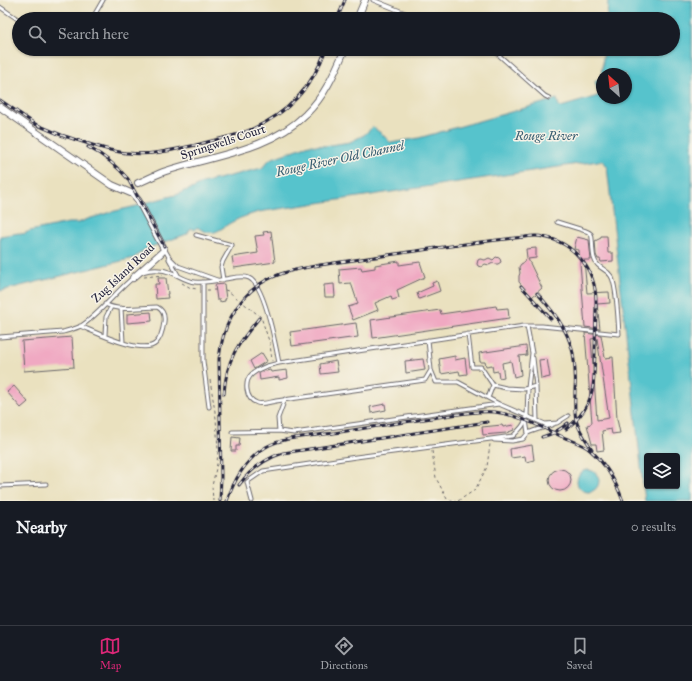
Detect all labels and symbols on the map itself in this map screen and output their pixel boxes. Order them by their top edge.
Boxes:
north arrow [596,68,632,104]
street label: Springwells Court [179,121,268,163]
water label: Rouge River [514,128,578,144]
water label: Rouge River Old Channel [273,137,407,181]
street label: Zug Island Road [89,240,158,306]

